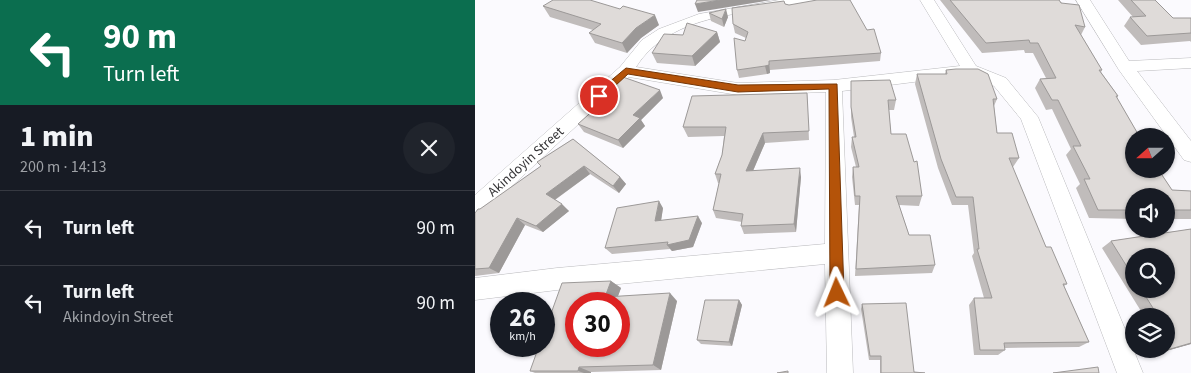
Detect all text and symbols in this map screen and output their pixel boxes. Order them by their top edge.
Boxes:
text: 90 m [103,12,177,62]
icon: left [20,20,85,85]
text: Turn left [103,58,179,90]
pin [578,75,620,117]
icon: arrive [585,82,613,110]
text: 1 min [20,115,94,158]
button: close [403,122,455,174]
street label: Akindoyin Street [483,122,569,202]
north arrow [1125,128,1175,178]
map controls [1125,128,1175,358]
text: 200 m · 14:13 [20,156,107,178]
button: sound [1125,188,1175,238]
icon: left [20,214,48,242]
text: Turn left [63,215,134,242]
text: 90 m [417,215,455,242]
button: search [1125,248,1175,298]
position arrow [810,266,862,318]
text: Turn left [63,279,134,306]
icon: left [20,289,48,317]
text: 90 m [417,290,455,317]
speed limit sign: 30 [565,292,630,357]
text: 26 [509,300,536,336]
text: Akindoyin Street [63,306,173,328]
button: layers [1125,308,1175,358]
text: km/h [509,328,536,345]

